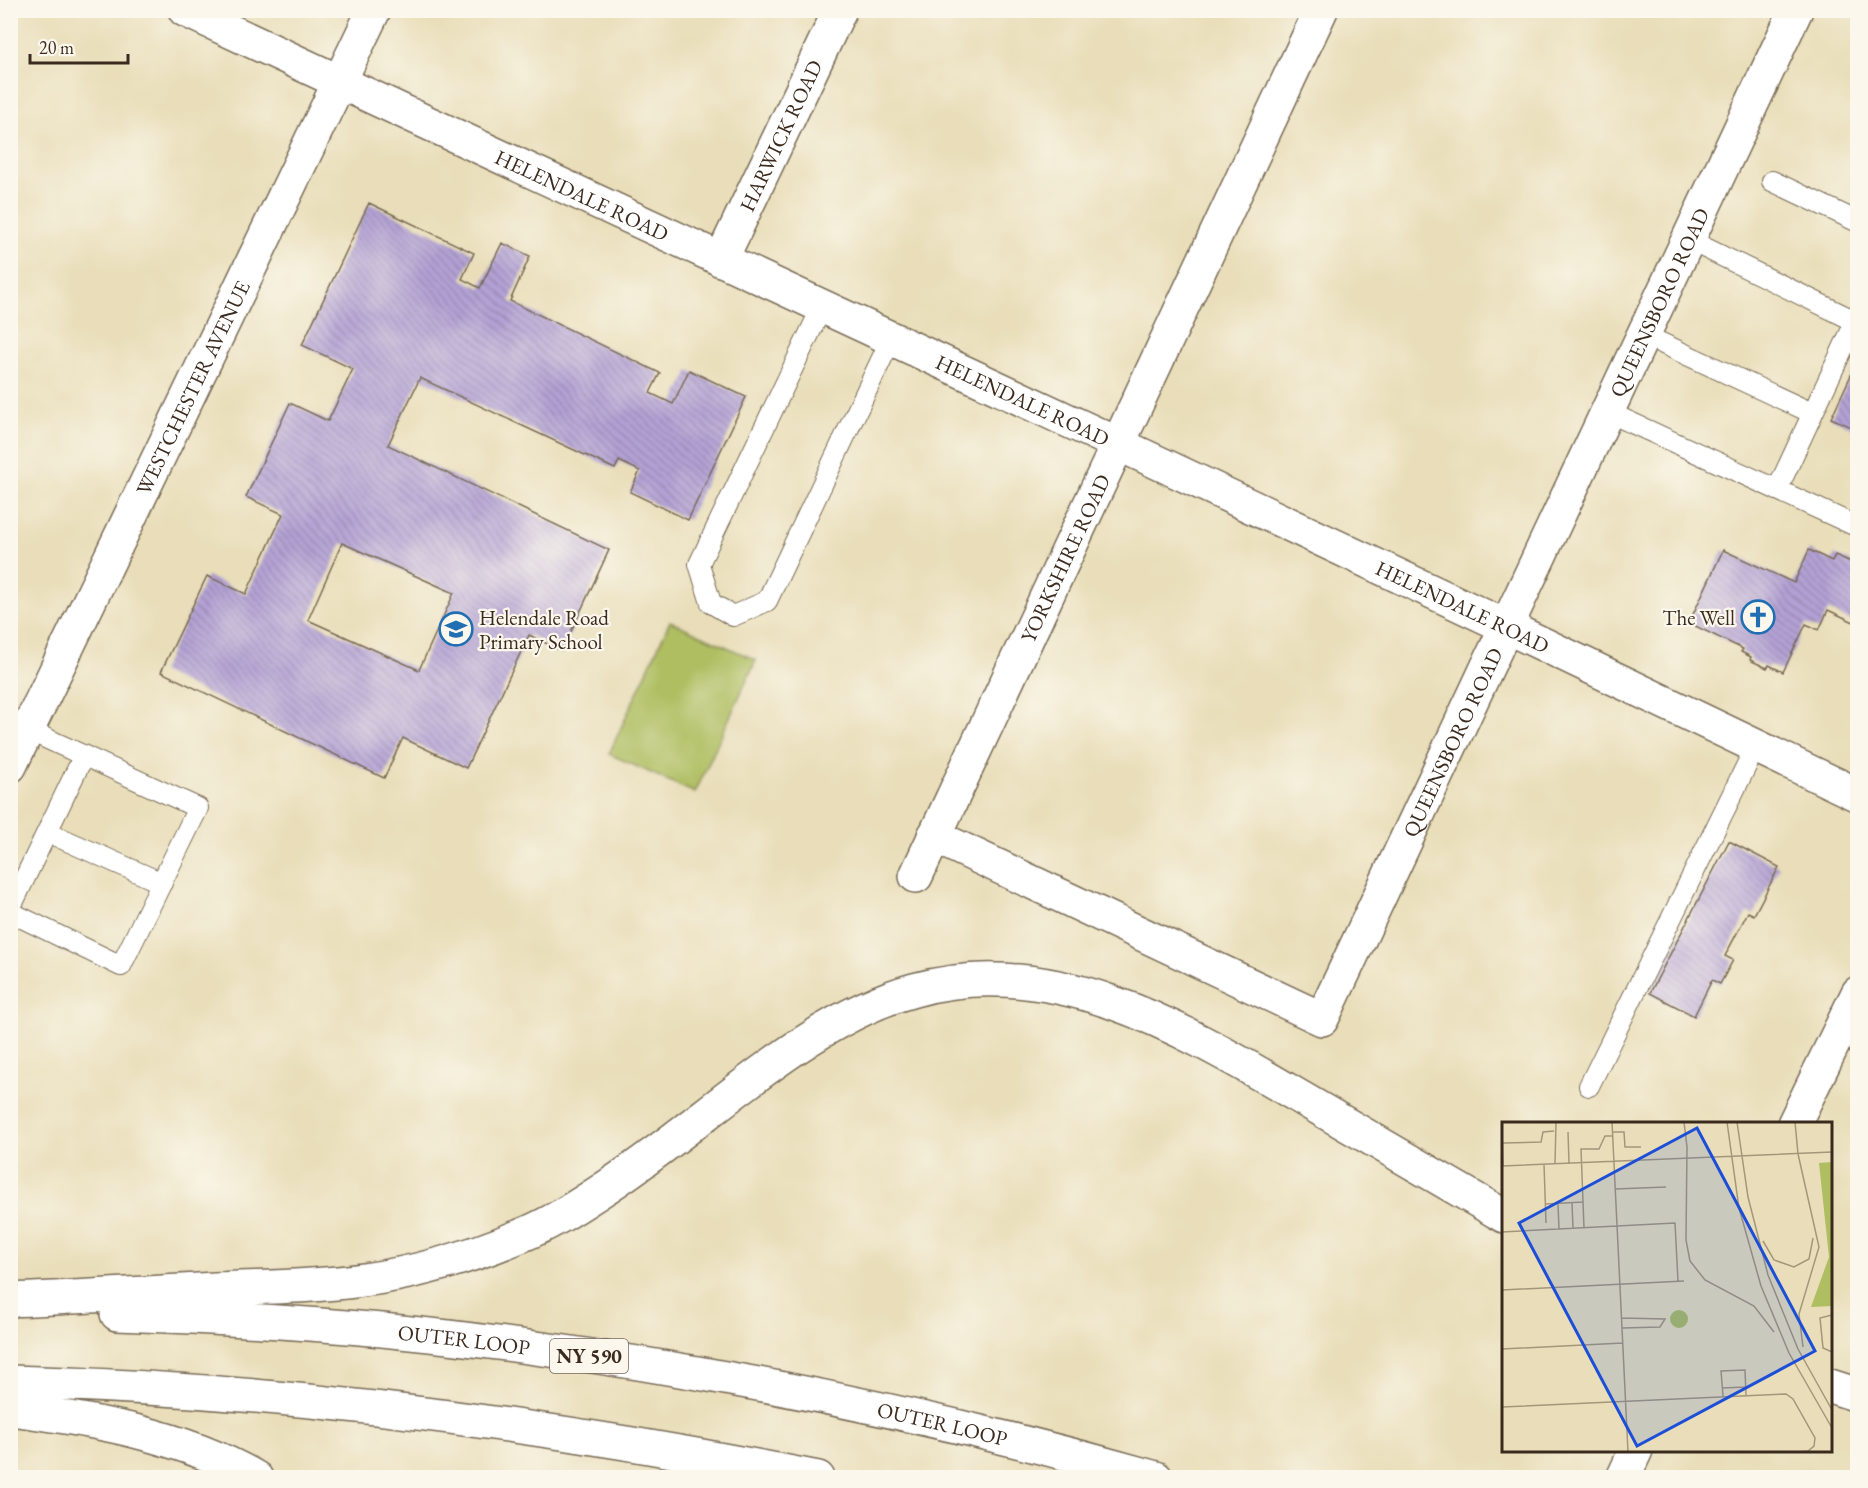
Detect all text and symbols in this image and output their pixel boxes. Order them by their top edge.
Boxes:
scale bar [30,27,128,65]
text: 20 m [39,36,74,59]
street label: HARWICK ROAD [733,55,828,216]
street label: HELENDALE ROAD [491,143,673,247]
street label: QUEENSBORO ROAD [1603,203,1715,402]
street label: WESTCHESTER AVENUE [129,276,255,499]
street label: HELENDALE ROAD [932,348,1114,452]
street label: YORKSHIRE ROAD [1014,469,1116,647]
street label: HELENDALE ROAD [1372,554,1554,659]
church icon: The Well [1740,599,1776,635]
place label: Helendale Road Primary School [479,604,609,655]
place label: The Well [1662,604,1735,631]
school or university icon: Helendale Road Primary School [438,611,474,647]
street label: QUEENSBORO ROAD [1396,643,1508,841]
inset map [1502,1122,1832,1452]
street label: OUTER LOOP [397,1318,532,1361]
road number: NY 590 [550,1339,628,1373]
street label: OUTER LOOP [875,1395,1011,1452]

